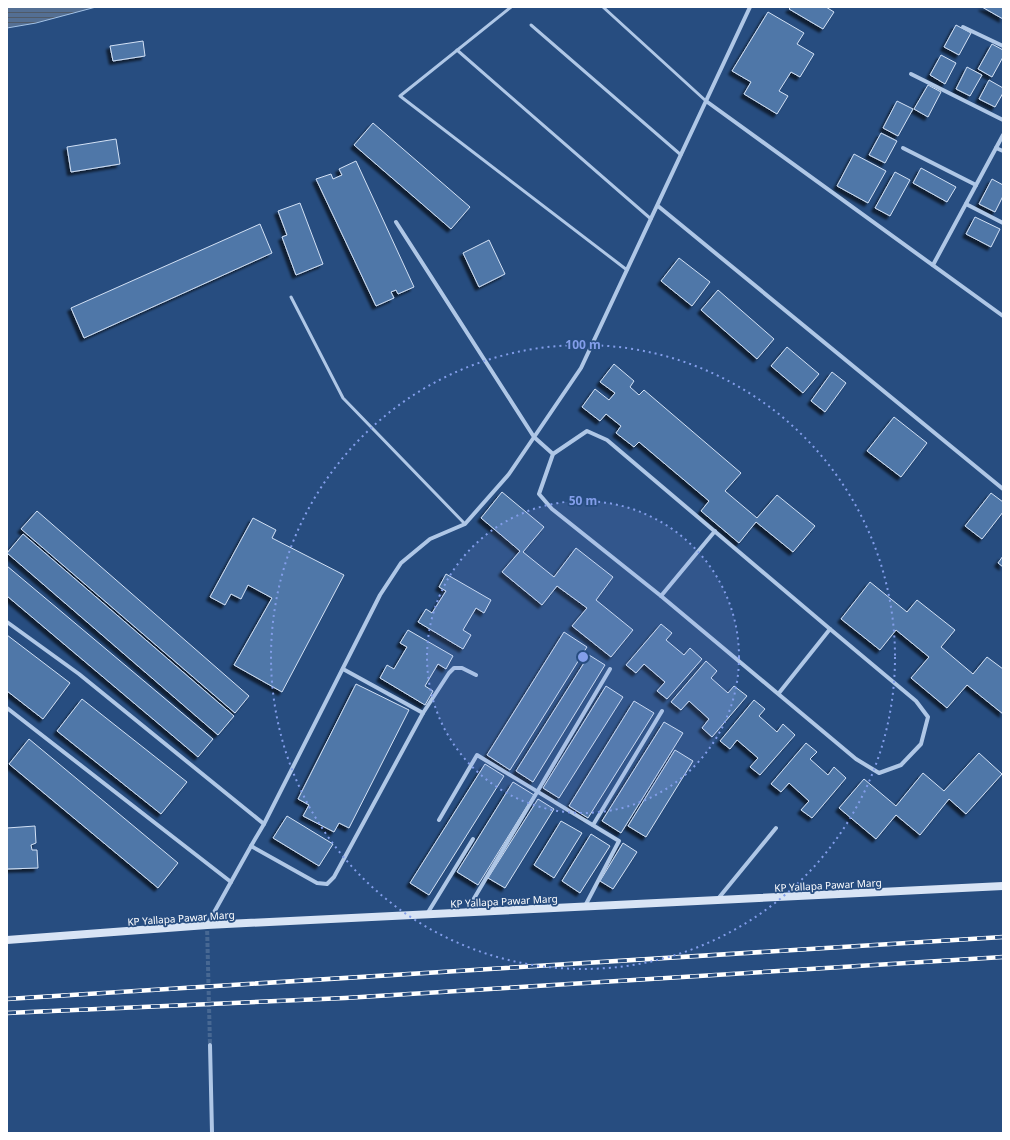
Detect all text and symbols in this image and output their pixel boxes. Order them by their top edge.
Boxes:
text: 100 m [565,336,601,353]
text: 50 m [569,492,597,509]
centre of rings [576,650,590,664]
street label: KP Yallapa Pawar Marg [774,875,882,895]
street label: KP Yallapa Pawar Marg [450,891,558,911]
street label: KP Yallapa Pawar Marg [127,907,235,929]

